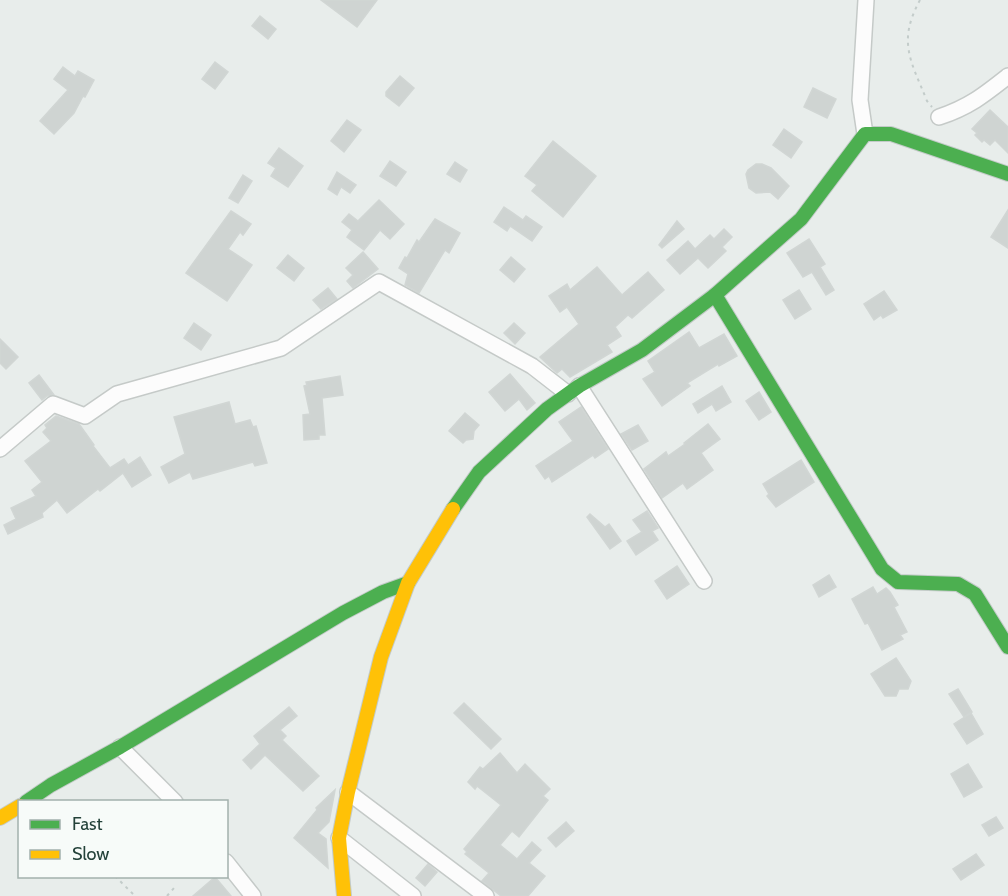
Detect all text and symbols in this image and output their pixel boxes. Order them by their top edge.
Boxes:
legend [18,800,228,878]
text: Fast [72,813,103,835]
text: Slow [72,843,109,865]

